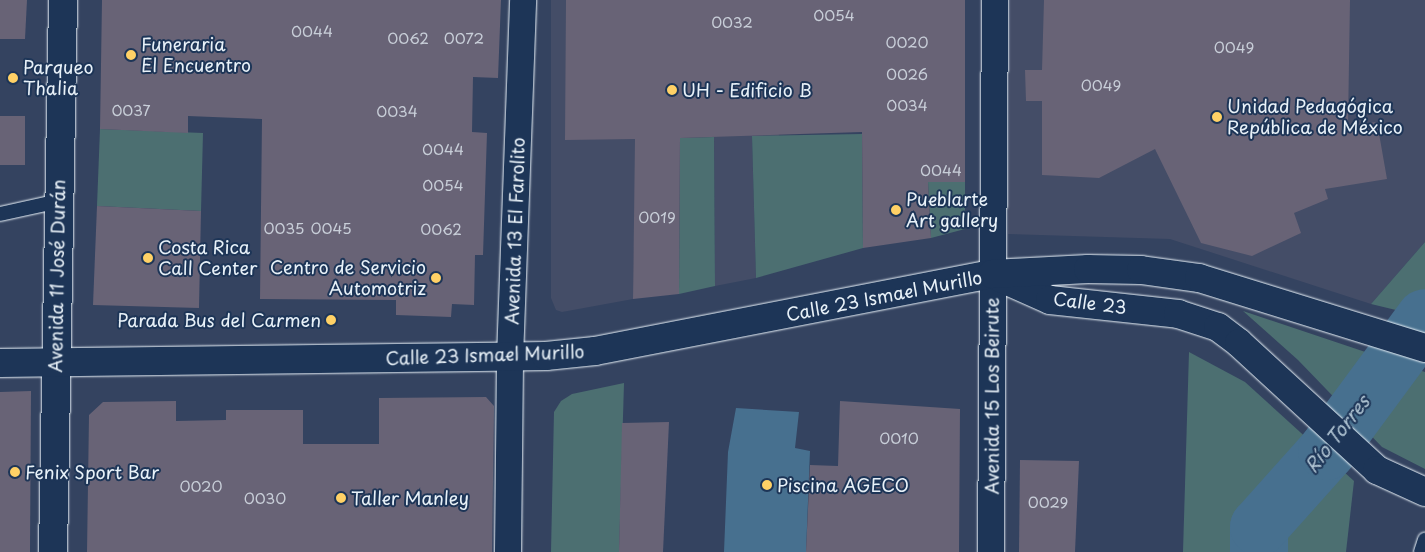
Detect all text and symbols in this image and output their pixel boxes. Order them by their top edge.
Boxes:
house number: 0054 [813,6,855,24]
house number: 0032 [711,13,753,31]
house number: 0044 [291,22,333,40]
house number: 0062 [387,29,429,47]
house number: 0072 [444,29,484,47]
house number: 0020 [886,33,928,51]
place label: Funeraria El Encuentro [141,34,251,76]
house number: 0049 [1214,38,1254,56]
marker: Funeraria El Encuentro [125,49,137,61]
place label: Parqueo Thalia [23,57,93,100]
house number: 0026 [886,65,928,83]
marker: Parqueo Thalia [7,72,19,84]
house number: 0049 [1081,76,1121,94]
place label: UH - Edificio B [682,79,811,101]
marker: UH - Edificio B [666,84,678,96]
house number: 0034 [886,96,928,114]
place label: Unidad Pedagógica República de México [1227,96,1403,138]
house number: 0037 [111,101,151,119]
house number: 0034 [376,102,418,120]
marker: Unidad Pedagógica República de México [1211,111,1223,123]
street label: Avenida 13 El Farolito [501,136,529,326]
house number: 0044 [422,140,464,158]
house number: 0044 [920,161,962,179]
house number: 0054 [422,176,464,194]
street label: Avenida 11 José Durán [45,179,69,373]
place label: Pueblarte Art gallery [906,189,1000,232]
marker: Pueblarte Art gallery [890,204,902,216]
house number: 0019 [638,208,676,226]
house number: 0035 [264,219,304,237]
house number: 0045 [310,219,352,237]
house number: 0062 [420,220,462,238]
place label: Costa Rica Call Center [158,237,258,280]
marker: Costa Rica Call Center [142,252,154,264]
place label: Centro de Servicio Automotriz [268,257,426,300]
street label: Calle 23 Ismael Murillo [783,266,985,326]
marker: Centro de Servicio Automotriz [430,272,442,284]
street label: Calle 23 [1052,288,1128,318]
street label: Avenida 15 Los Beirute [981,297,1003,495]
place label: Parada Bus del Carmen [118,309,321,331]
marker: Parada Bus del Carmen [325,314,337,326]
street label: Calle 23 Ismael Murillo [384,341,586,369]
water label: Río Torres [1300,391,1374,477]
house number: 0010 [879,429,919,447]
place label: Fenix Sport Bar [25,461,159,483]
marker: Fenix Sport Bar [9,466,21,478]
place label: Piscina AGECO [777,474,911,496]
house number: 0020 [180,477,222,495]
marker: Piscina AGECO [761,479,773,491]
place label: Taller Manley [351,487,470,509]
house number: 0030 [244,489,286,507]
marker: Taller Manley [335,492,347,504]
house number: 0029 [1028,493,1068,511]

